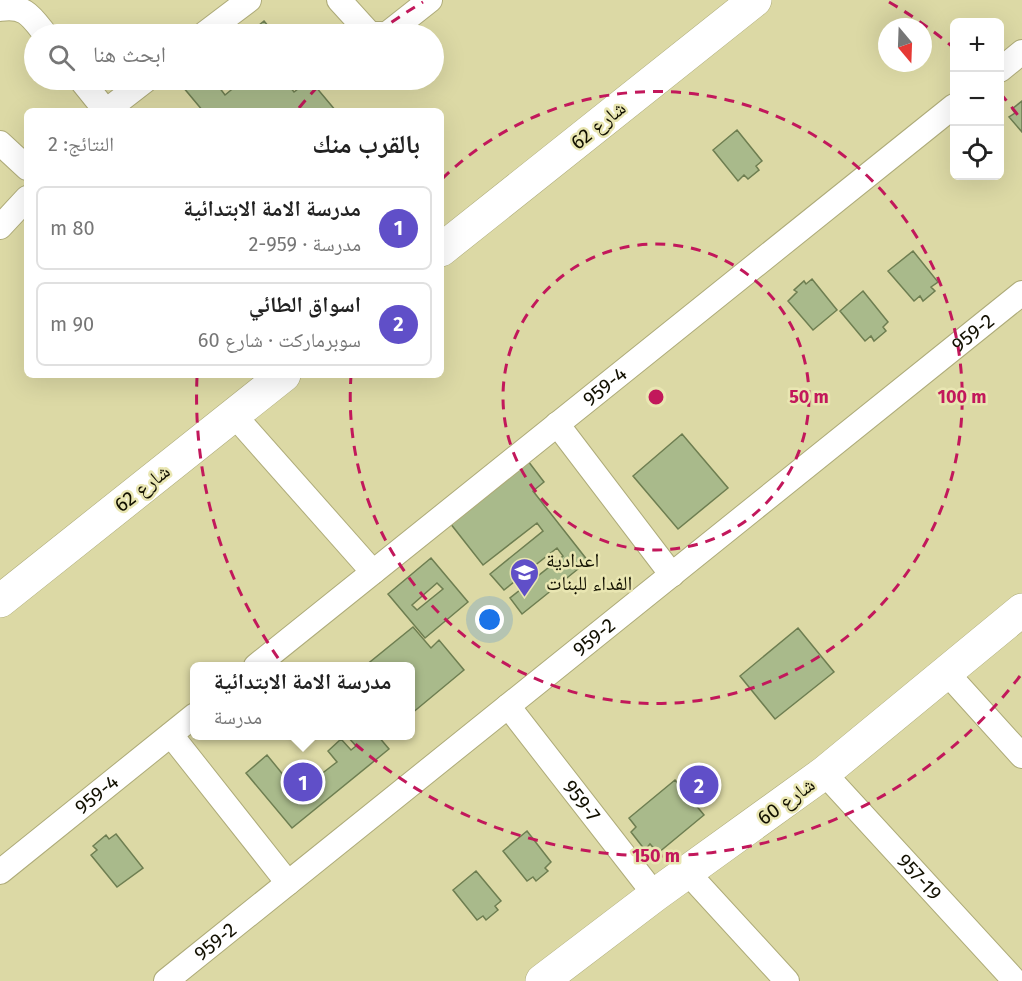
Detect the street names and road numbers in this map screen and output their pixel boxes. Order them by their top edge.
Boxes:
street label: شارع 62 [566,96,631,155]
street label: 959-2 [947,308,999,357]
street label: 959-4 [578,361,632,411]
street label: شارع 62 [110,459,175,518]
street label: 959-2 [568,613,620,661]
street label: 959-4 [70,769,124,819]
street label: شارع 60 [753,772,820,831]
street label: 959-7 [558,775,605,827]
street label: 957-19 [892,849,947,905]
street label: 959-2 [189,917,241,966]

